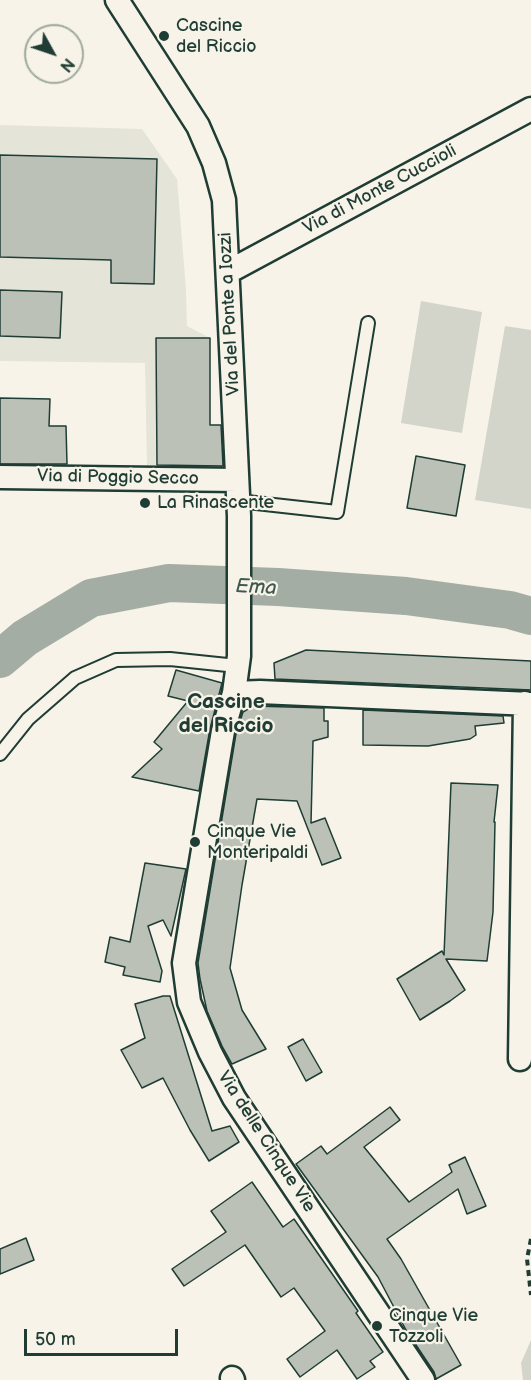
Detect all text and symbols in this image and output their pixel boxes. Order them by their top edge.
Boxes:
place label: Cascine del Riccio [176,15,256,57]
north arrow [24,24,84,84]
marker: Cascine del Riccio [157,29,171,43]
text: N [55,54,78,75]
street label: Via di Monte Cuccioli [300,140,460,240]
street label: Via del Ponte a Iozzi [215,232,245,396]
street label: Via di Poggio Secco [37,466,199,490]
place label: La Rinascente [157,492,274,514]
marker: La Rinascente [138,496,152,510]
water label: Ema [235,575,277,601]
district label: Cascine del Riccio [179,690,273,740]
place label: Cinque Vie Monteripaldi [207,821,308,864]
marker: Cinque Vie Monteripaldi [188,835,202,849]
street label: Via delle Cinque Vie [212,1067,320,1217]
place label: Cinque Vie Tozzoli [389,1305,478,1348]
scale bar [27,1317,182,1355]
marker: Cinque Vie Tozzoli [370,1319,384,1333]
text: 50 m [35,1329,76,1350]

